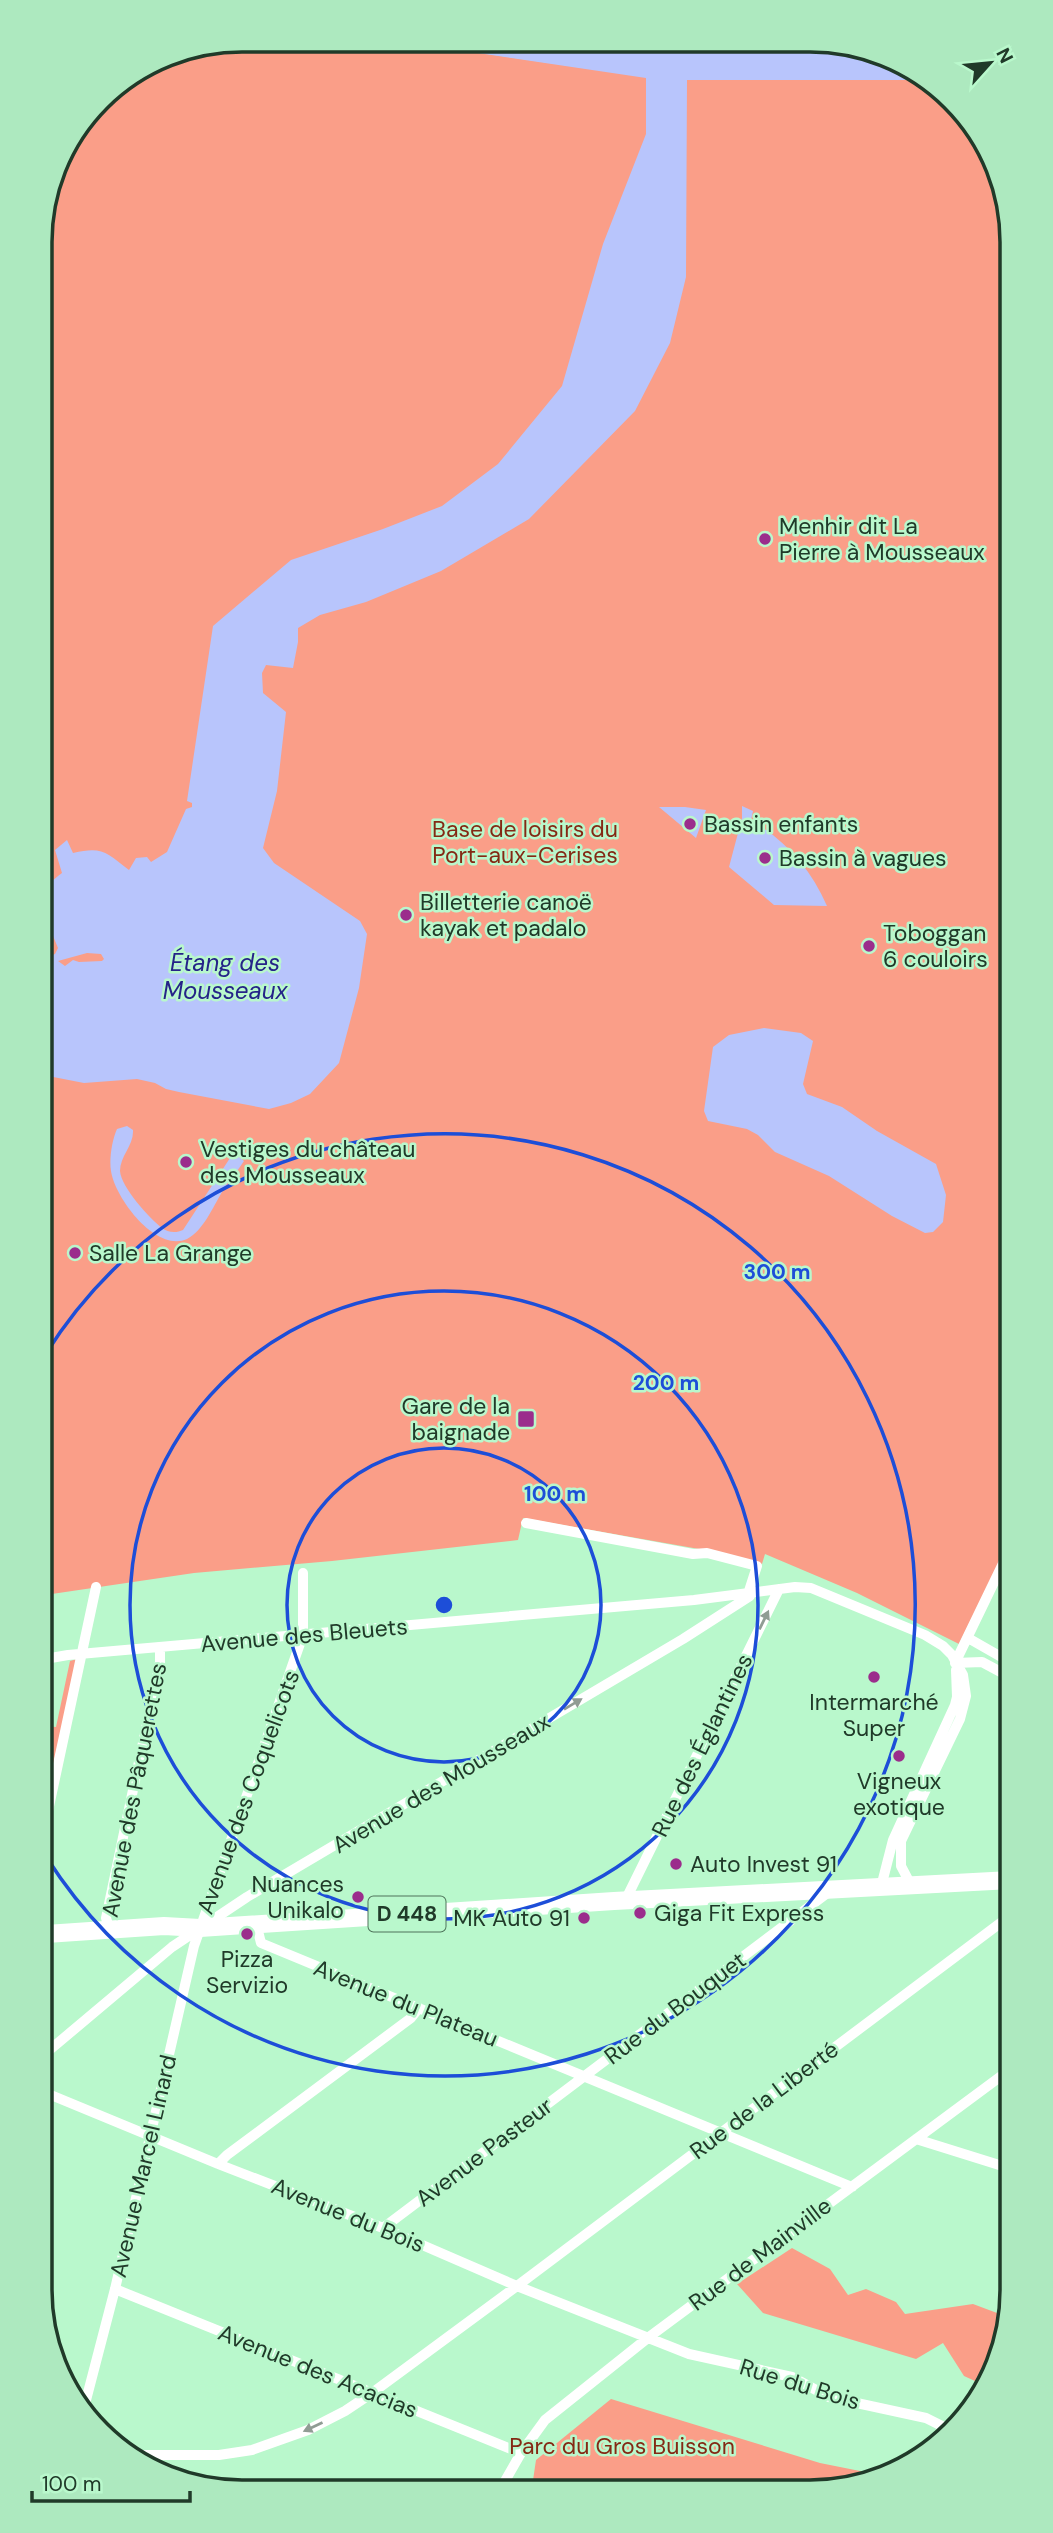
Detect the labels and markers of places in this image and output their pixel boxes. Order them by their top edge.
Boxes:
place label: Menhir dit La Pierre à Mousseaux [779,511,985,567]
marker: Menhir dit La Pierre à Mousseaux [757,531,773,547]
place label: Bassin enfants [704,809,858,839]
marker: Bassin enfants [682,816,698,832]
place label: Bassin à vagues [779,843,947,873]
marker: Bassin à vagues [757,850,773,866]
place label: Billetterie canoë kayak et padalo [420,887,592,943]
marker: Billetterie canoë kayak et padalo [398,907,414,923]
place label: Toboggan 6 couloirs [883,918,988,974]
marker: Toboggan 6 couloirs [861,938,877,954]
place label: Vestiges du château des Mousseaux [200,1134,415,1190]
marker: Vestiges du château des Mousseaux [178,1154,194,1170]
place label: Salle La Grange [89,1238,252,1268]
marker: Salle La Grange [67,1245,83,1261]
place label: Gare de la baignade [402,1391,510,1447]
marker: Gare de la baignade [516,1409,536,1429]
centre of rings [432,1593,456,1617]
marker: Intermarché Super [866,1669,882,1685]
place label: Intermarché Super [809,1687,939,1743]
marker: Vigneux exotique [891,1748,907,1764]
place label: Vigneux exotique [853,1766,945,1822]
place label: Auto Invest 91 [690,1849,837,1879]
marker: Auto Invest 91 [668,1856,684,1872]
place label: Nuances Unikalo [251,1869,344,1925]
marker: Nuances Unikalo [350,1889,366,1905]
place label: Giga Fit Express [654,1898,824,1928]
place label: MK Auto 91 [453,1903,570,1933]
marker: Giga Fit Express [632,1905,648,1921]
marker: MK Auto 91 [576,1910,592,1926]
marker: Pizza Servizio [239,1926,255,1942]
place label: Pizza Servizio [206,1944,288,2000]

